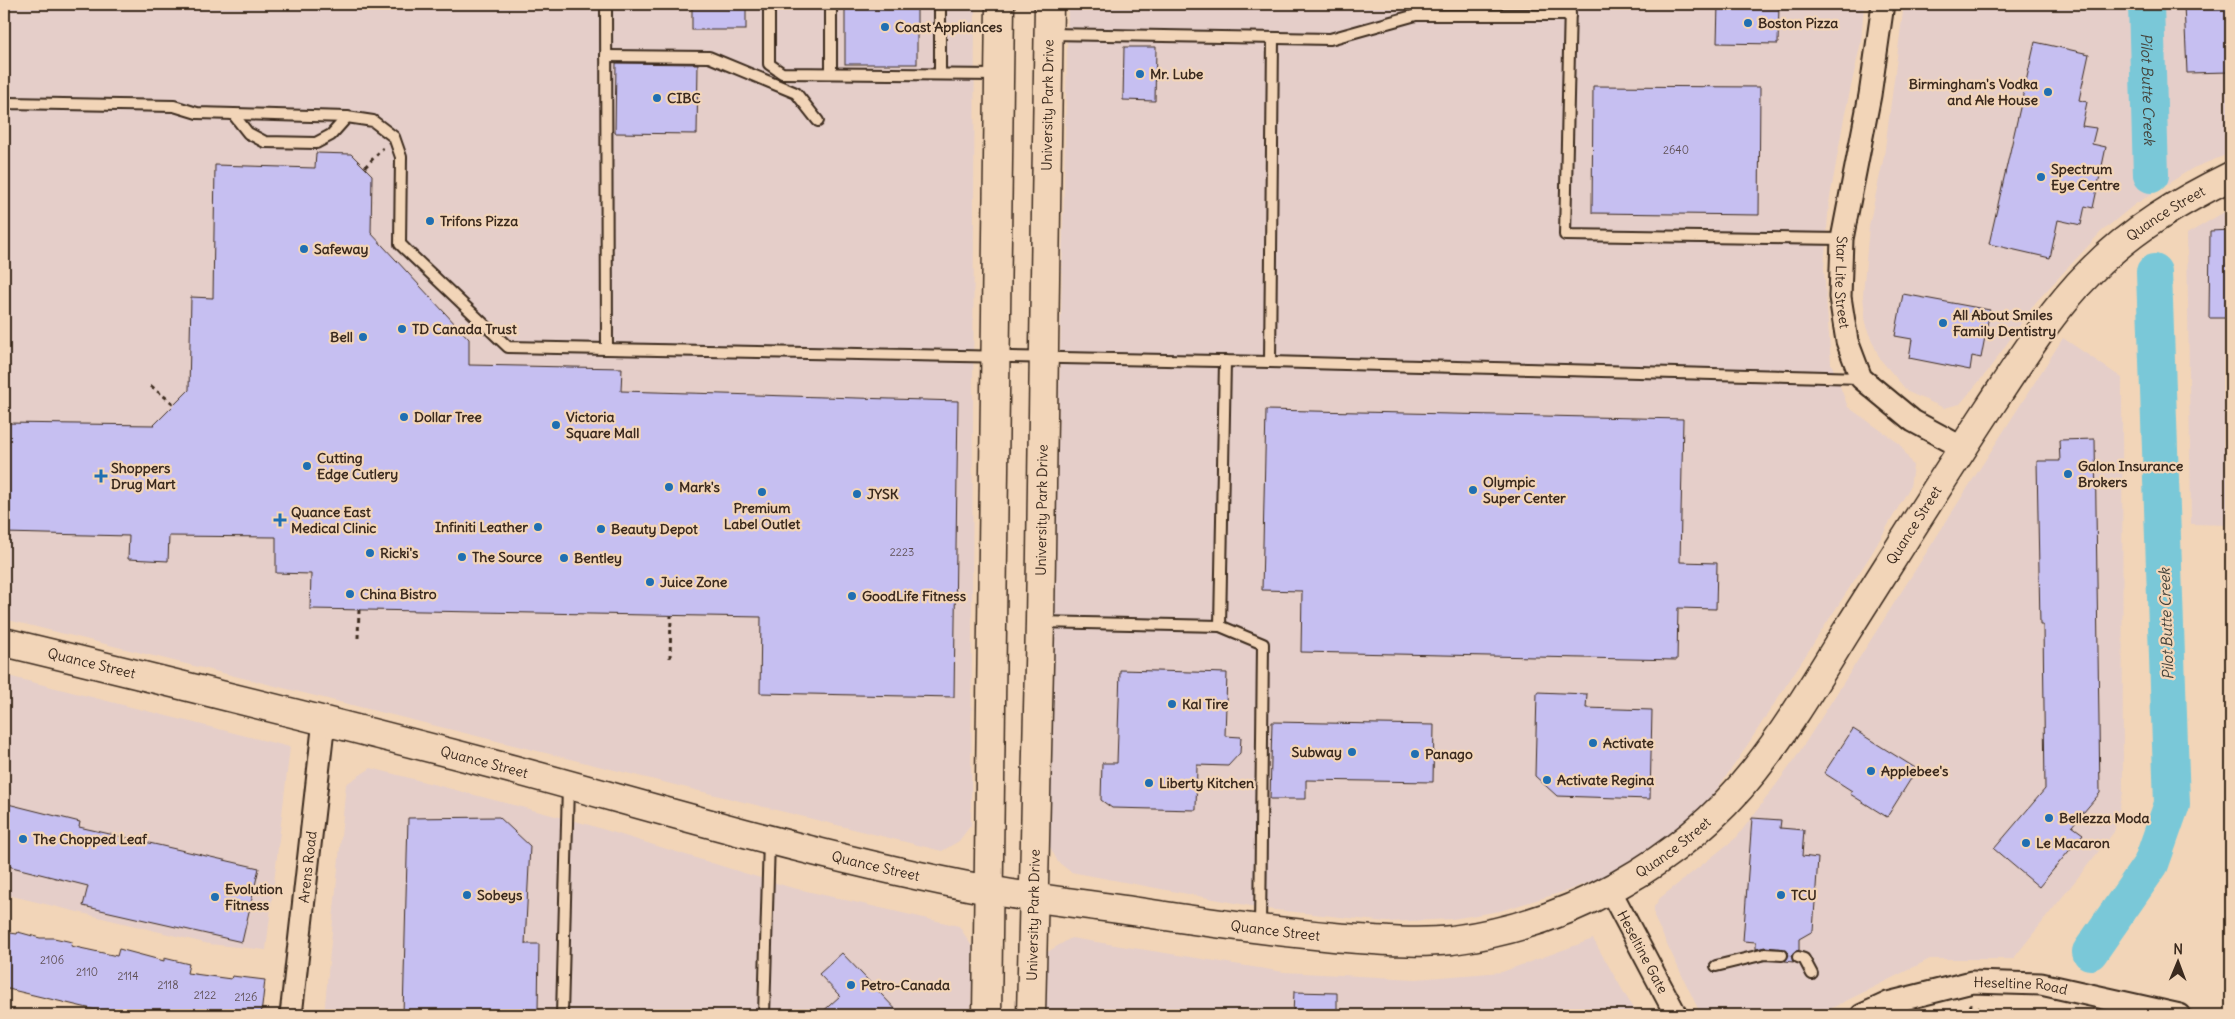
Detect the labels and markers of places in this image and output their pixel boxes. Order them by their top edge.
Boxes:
place label: Boston Pizza [1758,14,1838,32]
marker: Boston Pizza [1742,17,1754,29]
place label: Coast Appliances [895,18,1003,36]
marker: Coast Appliances [879,21,891,33]
place label: Mr. Lube [1150,65,1204,83]
marker: Mr. Lube [1134,68,1146,80]
place label: Birmingham's Vodka and Ale House [1909,75,2038,109]
marker: Birmingham's Vodka and Ale House [2042,86,2054,98]
place label: CIBC [667,89,701,107]
marker: CIBC [651,92,663,104]
place label: Spectrum Eye Centre [2051,160,2120,194]
marker: Spectrum Eye Centre [2035,171,2047,183]
place label: Trifons Pizza [440,212,518,230]
marker: Trifons Pizza [424,215,436,227]
place label: Safeway [314,240,368,258]
marker: Safeway [298,243,310,255]
place label: All About Smiles Family Dentistry [1953,306,2056,340]
marker: All About Smiles Family Dentistry [1937,317,1949,329]
place label: TD Canada Trust [412,320,517,338]
marker: TD Canada Trust [396,323,408,335]
place label: Bell [330,328,353,346]
marker: Bell [357,331,369,343]
place label: Dollar Tree [414,408,482,426]
place label: Victoria Square Mall [566,408,639,442]
marker: Dollar Tree [398,411,410,423]
marker: Victoria Square Mall [550,419,562,431]
place label: Cutting Edge Cutlery [317,449,398,483]
place label: Galon Insurance Brokers [2078,457,2184,491]
place label: Shoppers Drug Mart [111,459,176,493]
marker: Cutting Edge Cutlery [301,460,313,472]
marker: Galon Insurance Brokers [2062,468,2074,480]
marker: Shoppers Drug Mart [95,470,107,482]
place label: Olympic Super Center [1483,473,1566,507]
place label: Mark's [679,478,721,496]
marker: Mark's [663,481,675,493]
marker: Olympic Super Center [1467,484,1479,496]
place label: JYSK [867,485,899,503]
marker: Premium Label Outlet [756,486,768,498]
marker: JYSK [851,488,863,500]
place label: Premium Label Outlet [724,499,800,533]
place label: Quance East Medical Clinic [291,503,377,537]
marker: Quance East Medical Clinic [273,513,287,527]
place label: Infiniti Leather [435,518,528,536]
place label: Beauty Depot [611,520,698,538]
marker: Infiniti Leather [532,521,544,533]
marker: Beauty Depot [595,523,607,535]
place label: Ricki's [380,544,419,562]
marker: Ricki's [364,547,376,559]
place label: The Source [472,548,543,566]
place label: Bentley [574,549,622,567]
marker: The Source [456,551,468,563]
marker: Bentley [558,552,570,564]
place label: Juice Zone [660,573,728,591]
marker: Juice Zone [644,576,656,588]
place label: China Bistro [360,585,437,603]
place label: GoodLife Fitness [862,587,967,605]
marker: China Bistro [344,588,356,600]
marker: GoodLife Fitness [846,590,858,602]
place label: Kal Tire [1182,695,1229,713]
marker: Kal Tire [1166,698,1178,710]
place label: Activate [1603,734,1654,752]
marker: Activate [1587,737,1599,749]
place label: Subway [1291,743,1342,761]
place label: Panago [1425,745,1473,763]
marker: Subway [1346,746,1358,758]
marker: Panago [1409,748,1421,760]
place label: Applebee's [1881,762,1949,780]
marker: Applebee's [1865,765,1877,777]
place label: Activate Regina [1557,771,1654,789]
place label: Liberty Kitchen [1159,774,1254,792]
marker: Activate Regina [1541,774,1553,786]
marker: Liberty Kitchen [1143,777,1155,789]
place label: Bellezza Moda [2059,809,2149,827]
marker: Bellezza Moda [2043,812,2055,824]
place label: The Chopped Leaf [33,830,148,848]
marker: The Chopped Leaf [17,833,29,845]
place label: Le Macaron [2036,834,2110,852]
marker: Le Macaron [2020,837,2032,849]
place label: Evolution Fitness [225,880,283,914]
place label: Sobeys [477,886,523,904]
place label: TCU [1791,886,1817,904]
marker: Sobeys [461,889,473,901]
marker: TCU [1775,889,1787,901]
marker: Evolution Fitness [209,891,221,903]
place label: Petro-Canada [861,976,950,994]
marker: Petro-Canada [845,979,857,991]

